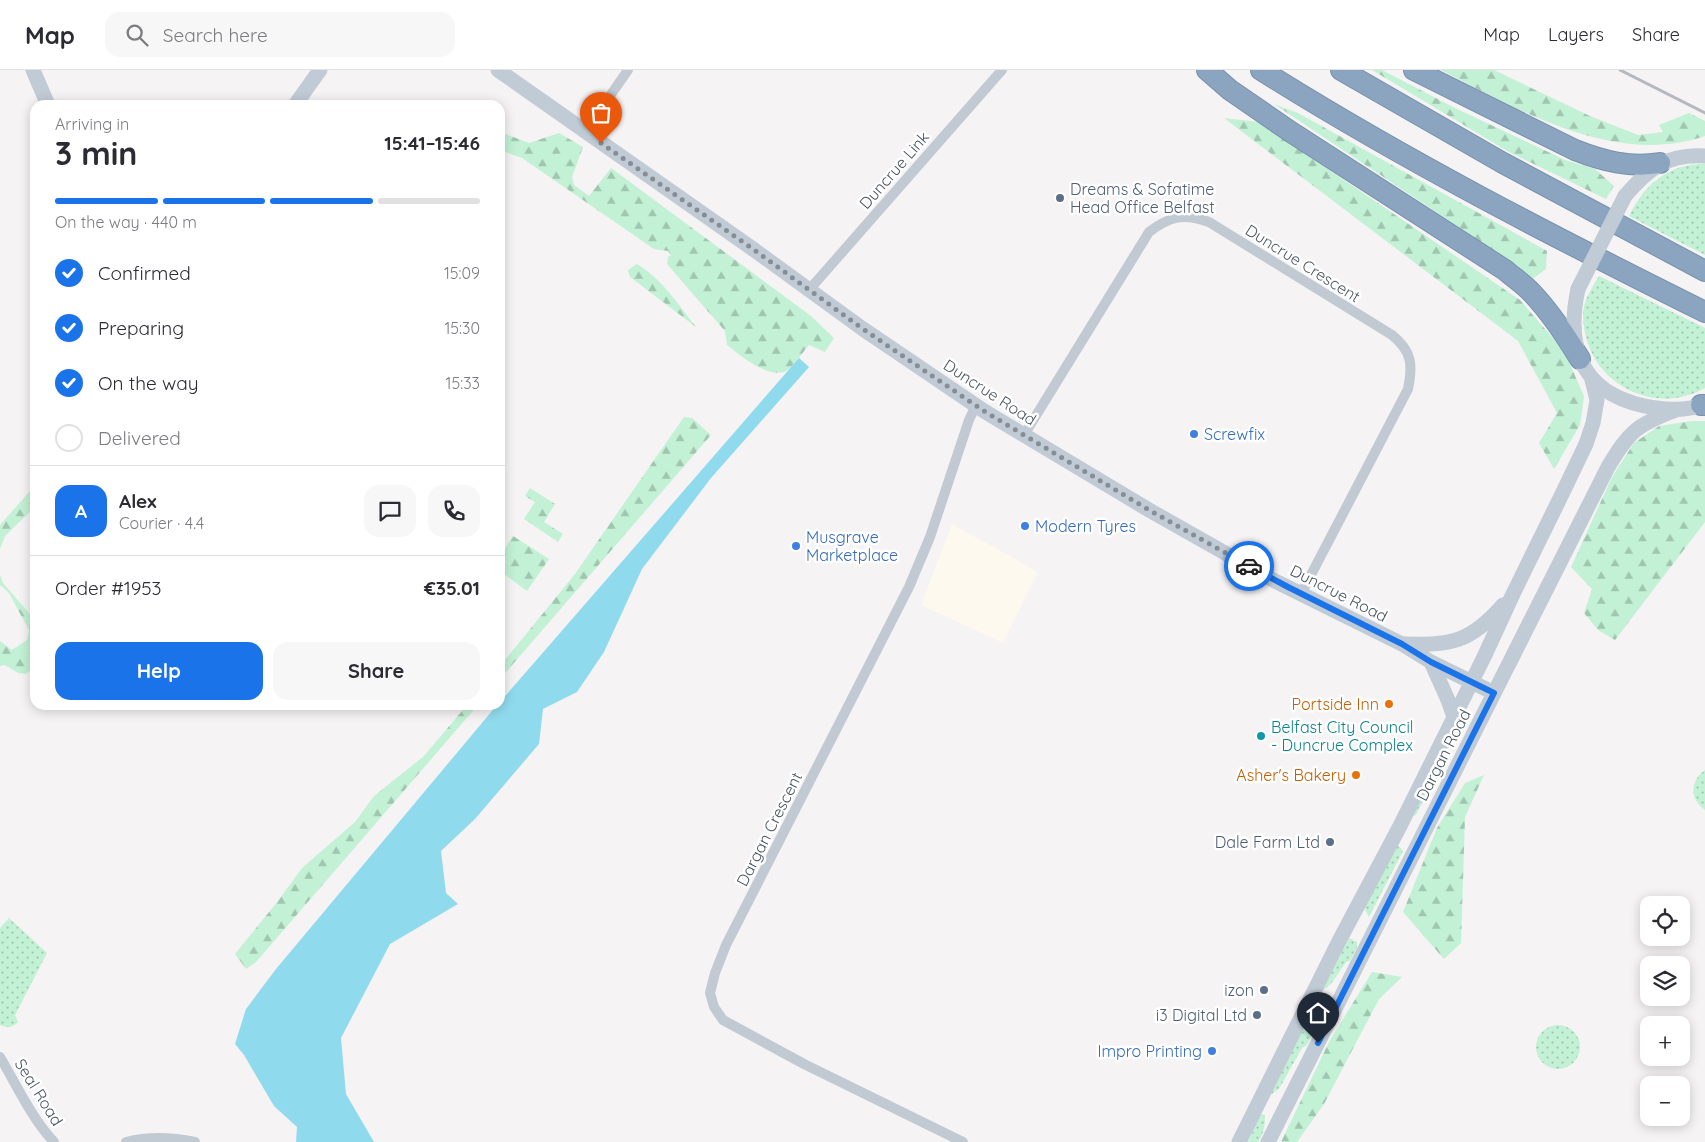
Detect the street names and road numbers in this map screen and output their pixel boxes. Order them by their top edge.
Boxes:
street label: Duncrue Link [855,127,933,213]
street label: Duncrue Crescent [1242,220,1364,306]
street label: Duncrue Road [940,355,1040,429]
street label: Duncrue Road [1287,560,1391,626]
street label: Dargan Road [1411,706,1475,804]
street label: Dargan Crescent [732,769,806,889]
street label: Seal Road [11,1055,67,1129]

